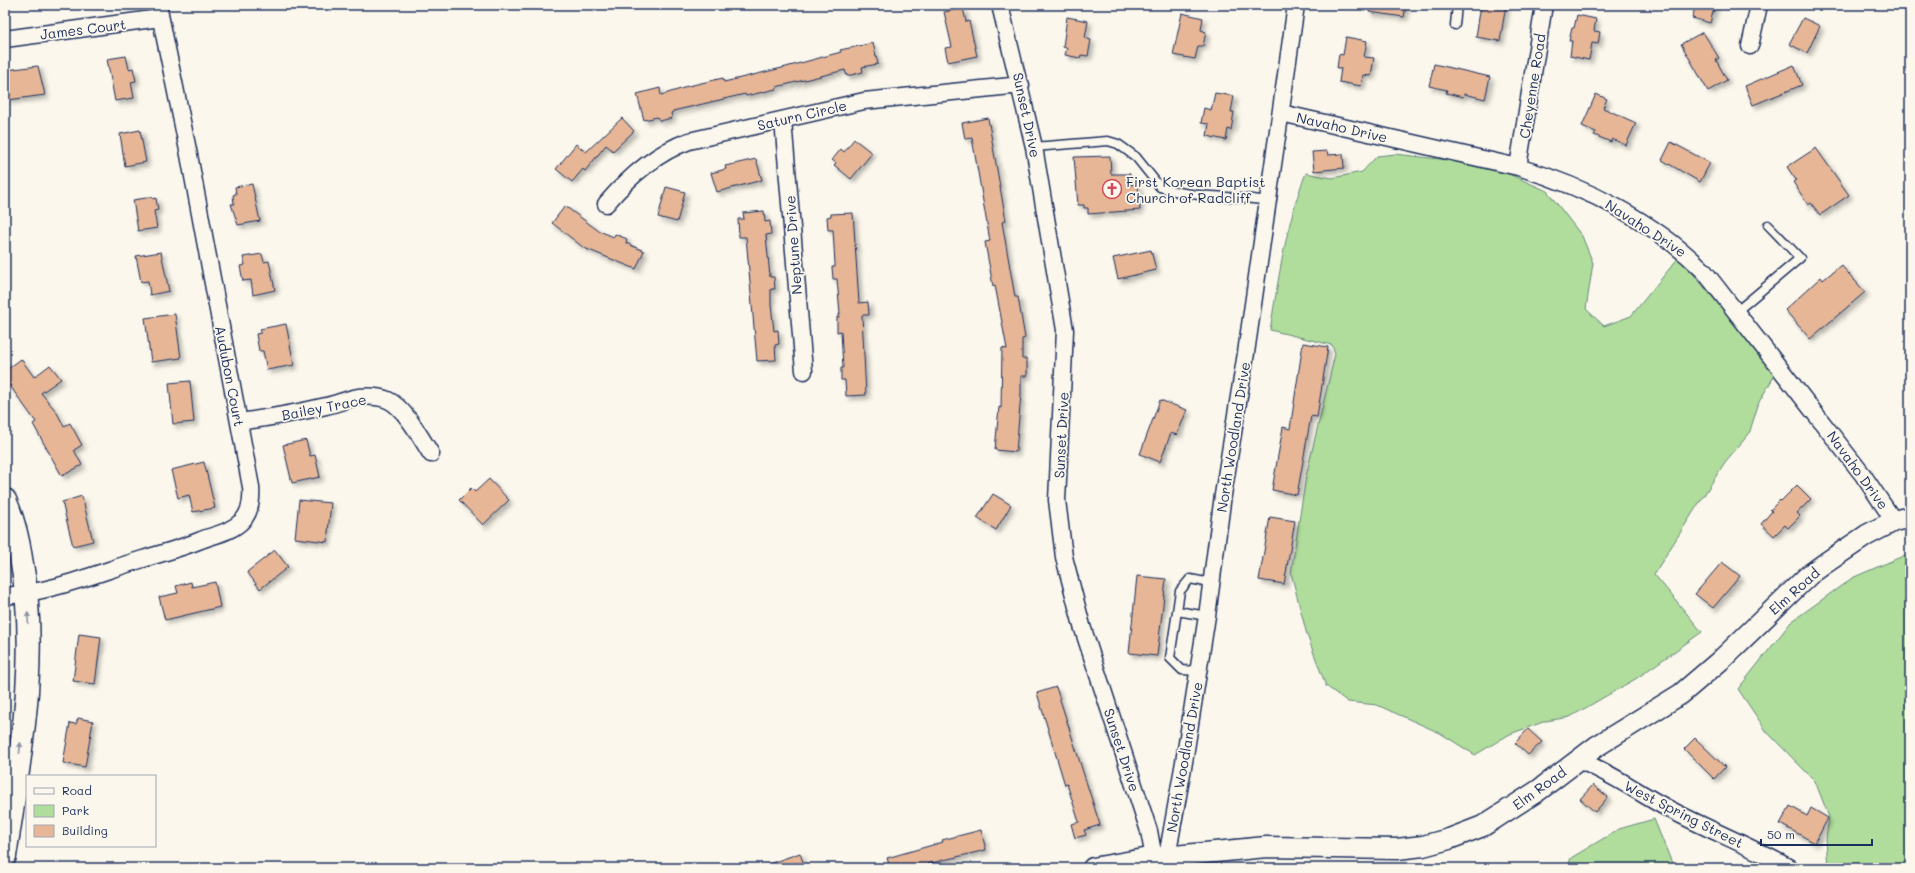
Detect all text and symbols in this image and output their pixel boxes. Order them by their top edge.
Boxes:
street label: James Court [39,14,127,44]
street label: Cheyenne Road [1514,32,1550,140]
street label: Sunset Drive [1009,71,1045,159]
street label: Saturn Circle [755,95,849,135]
street label: Navaho Drive [1295,107,1389,147]
place label: First Korean Baptist Church of Radcliff [1126,172,1266,207]
church icon: First Korean Baptist Church of Radcliff [1101,178,1123,200]
street label: Neptune Drive [780,195,806,295]
street label: Navaho Drive [1602,195,1690,261]
street label: Audubon Court [211,324,249,428]
street label: North Woodland Drive [1212,360,1254,514]
street label: Bailey Trace [280,389,368,425]
street label: Sunset Drive [1049,391,1073,479]
street label: Navaho Drive [1823,427,1893,513]
street label: Elm Road [1765,563,1823,619]
one-way arrow [25,612,32,624]
street label: North Woodland Drive [1161,680,1207,834]
street label: Sunset Drive [1100,706,1144,794]
one-way arrow [17,742,24,754]
street label: Elm Road [1508,762,1570,814]
legend [26,775,156,847]
street label: West Spring Street [1621,776,1747,852]
text: Road [62,782,92,798]
text: Park [62,802,89,818]
scale bar [1761,821,1872,847]
text: Building [62,822,108,838]
text: 50 m [1767,826,1795,842]

